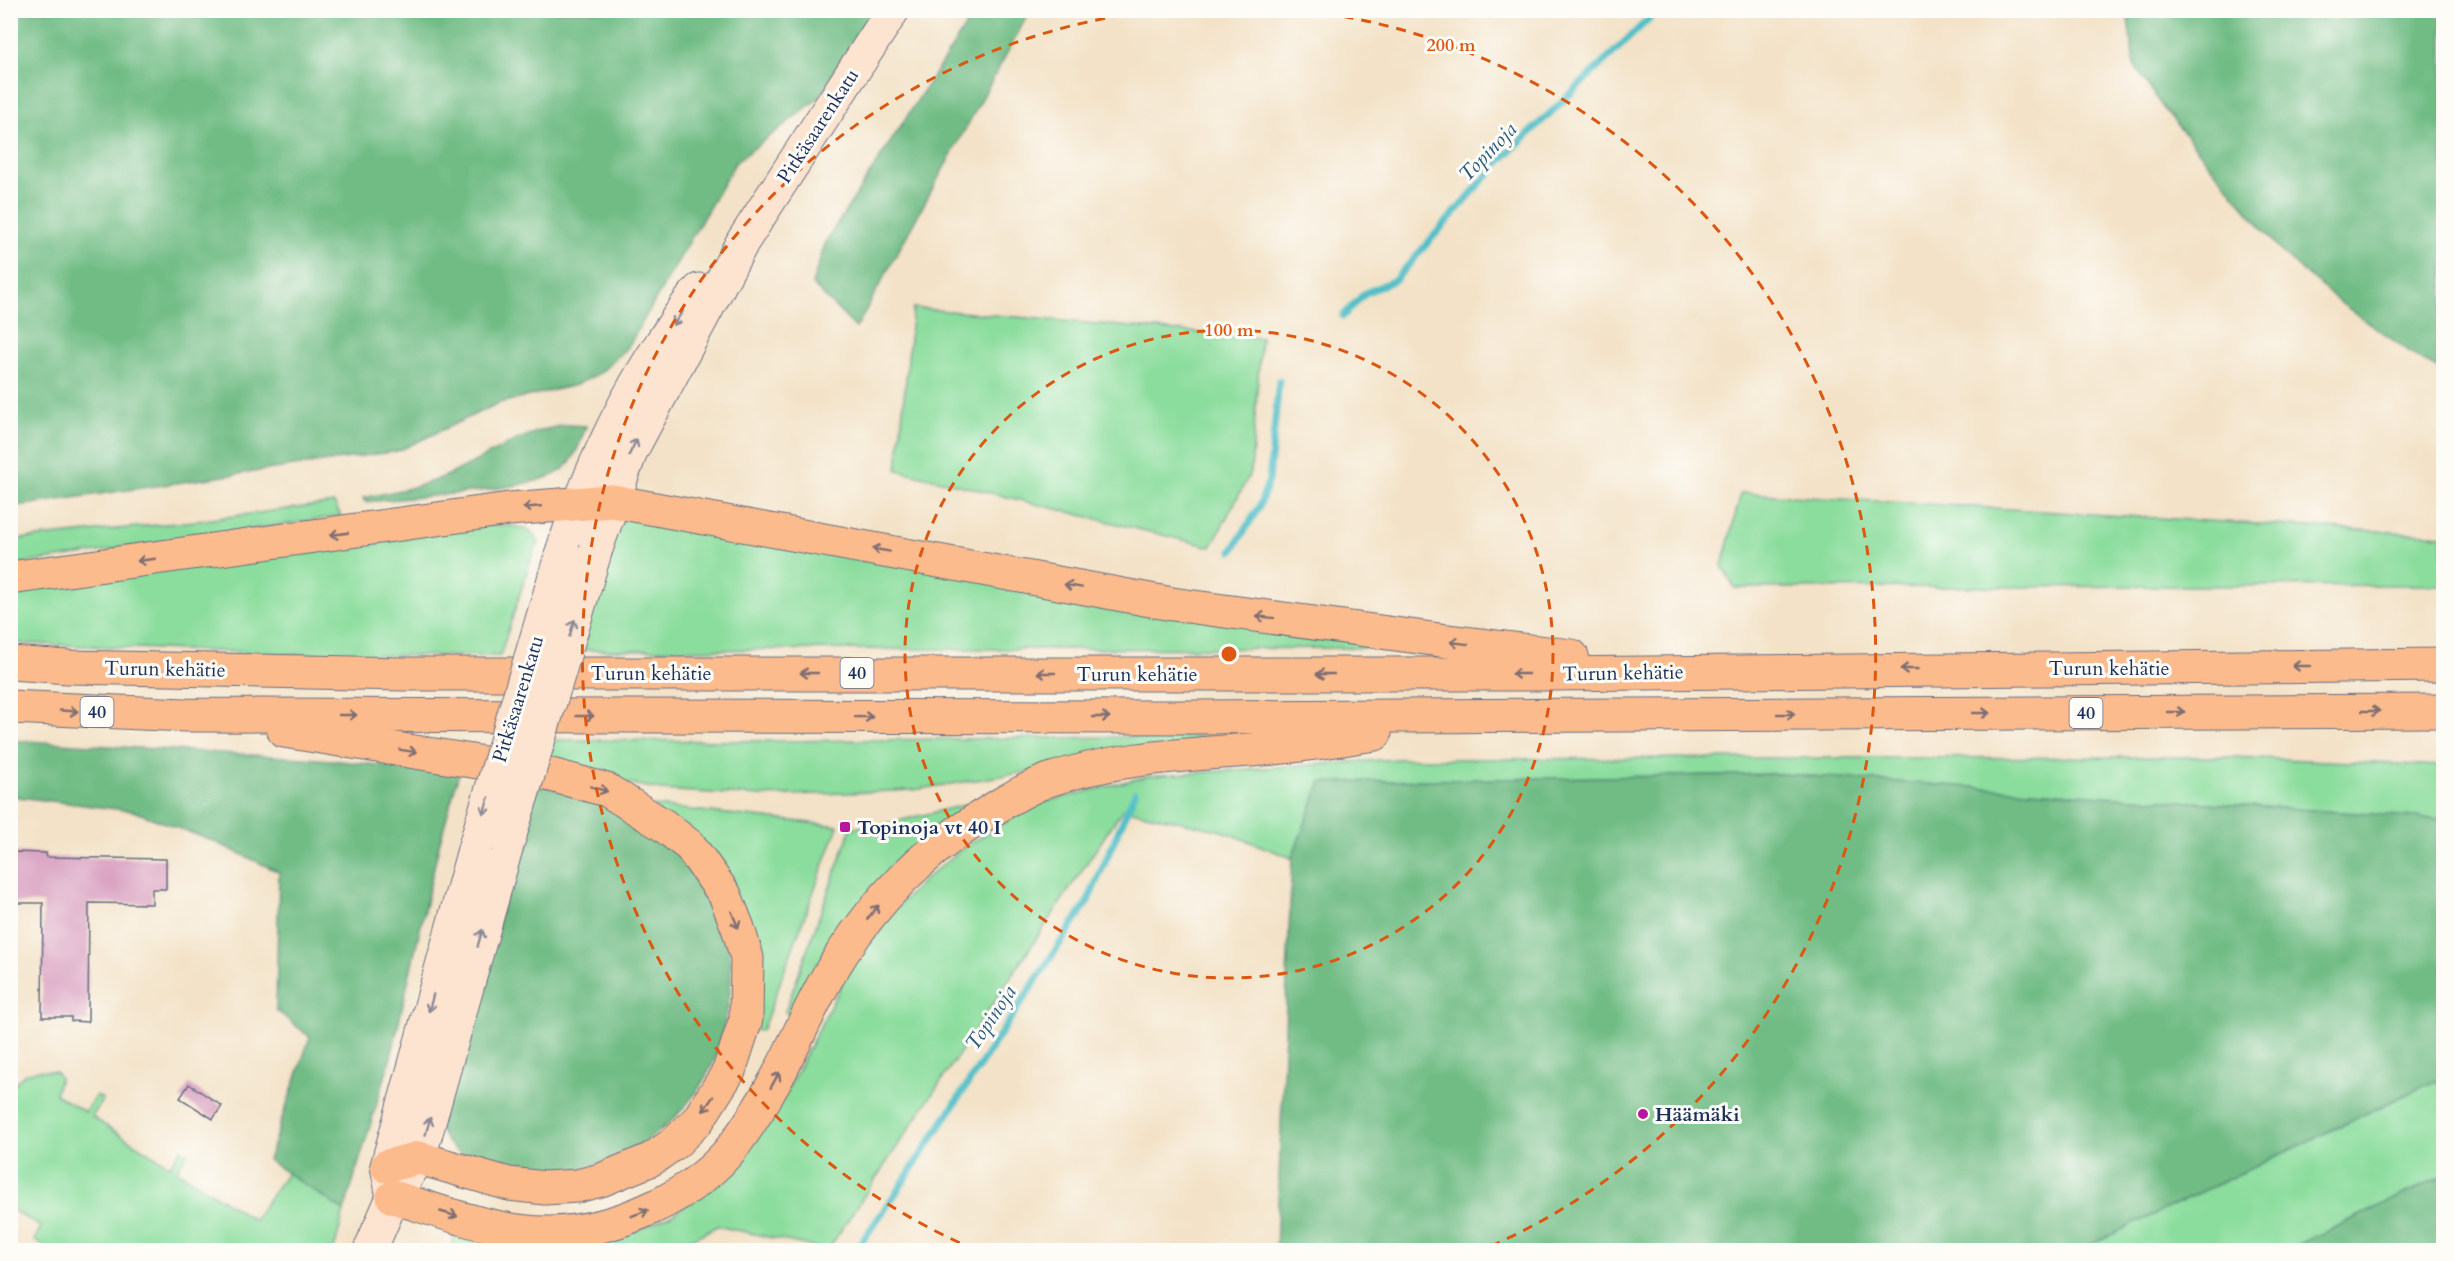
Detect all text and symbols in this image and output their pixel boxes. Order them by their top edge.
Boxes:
text: 200 m [1426,33,1476,58]
street label: Pitkäsaarenkatu [771,63,865,189]
water label: Topinoja [1452,116,1524,188]
one-way arrow [672,310,684,326]
text: 100 m [1204,318,1254,343]
one-way arrow [628,439,640,457]
one-way arrow [523,502,543,513]
one-way arrow [330,528,350,539]
one-way arrow [872,545,892,556]
one-way arrow [137,554,156,565]
one-way arrow [1064,580,1083,591]
one-way arrow [1256,612,1276,623]
one-way arrow [567,619,578,638]
street label: Pitkäsaarenkatu [486,632,550,766]
one-way arrow [1449,637,1469,648]
centre of rings [1219,644,1239,664]
street label: Turun kehätie [104,654,226,684]
street label: Turun kehätie [2048,655,2170,682]
road number: 40 [840,658,874,688]
street label: Turun kehätie [1562,658,1684,688]
street label: Turun kehätie [590,660,712,687]
one-way arrow [2292,660,2312,672]
street label: Turun kehätie [1076,661,1198,688]
one-way arrow [1899,663,1919,675]
one-way arrow [800,667,820,679]
one-way arrow [1037,667,1057,679]
one-way arrow [1316,668,1336,680]
one-way arrow [1511,668,1531,680]
road number: 40 [80,697,114,727]
road number: 40 [2070,698,2102,728]
one-way arrow [2361,705,2381,717]
one-way arrow [58,706,78,717]
one-way arrow [2166,706,2186,718]
one-way arrow [1971,707,1991,719]
one-way arrow [338,709,358,721]
one-way arrow [1776,709,1796,720]
one-way arrow [575,710,595,722]
one-way arrow [854,711,874,723]
one-way arrow [1091,711,1111,723]
one-way arrow [398,746,418,757]
one-way arrow [589,784,608,795]
one-way arrow [480,797,491,816]
place label: Topinoja vt 40 I [857,814,1001,841]
marker: Topinoja vt 40 I [838,820,852,834]
one-way arrow [866,905,880,920]
one-way arrow [730,910,741,929]
one-way arrow [475,929,487,948]
water label: Topinoja [959,980,1023,1056]
one-way arrow [425,993,437,1012]
one-way arrow [770,1071,781,1089]
one-way arrow [702,1096,714,1112]
place label: Häämäki [1655,1101,1740,1128]
marker: Häämäki [1636,1107,1650,1121]
one-way arrow [422,1117,434,1136]
one-way arrow [630,1207,648,1218]
one-way arrow [439,1209,458,1220]

